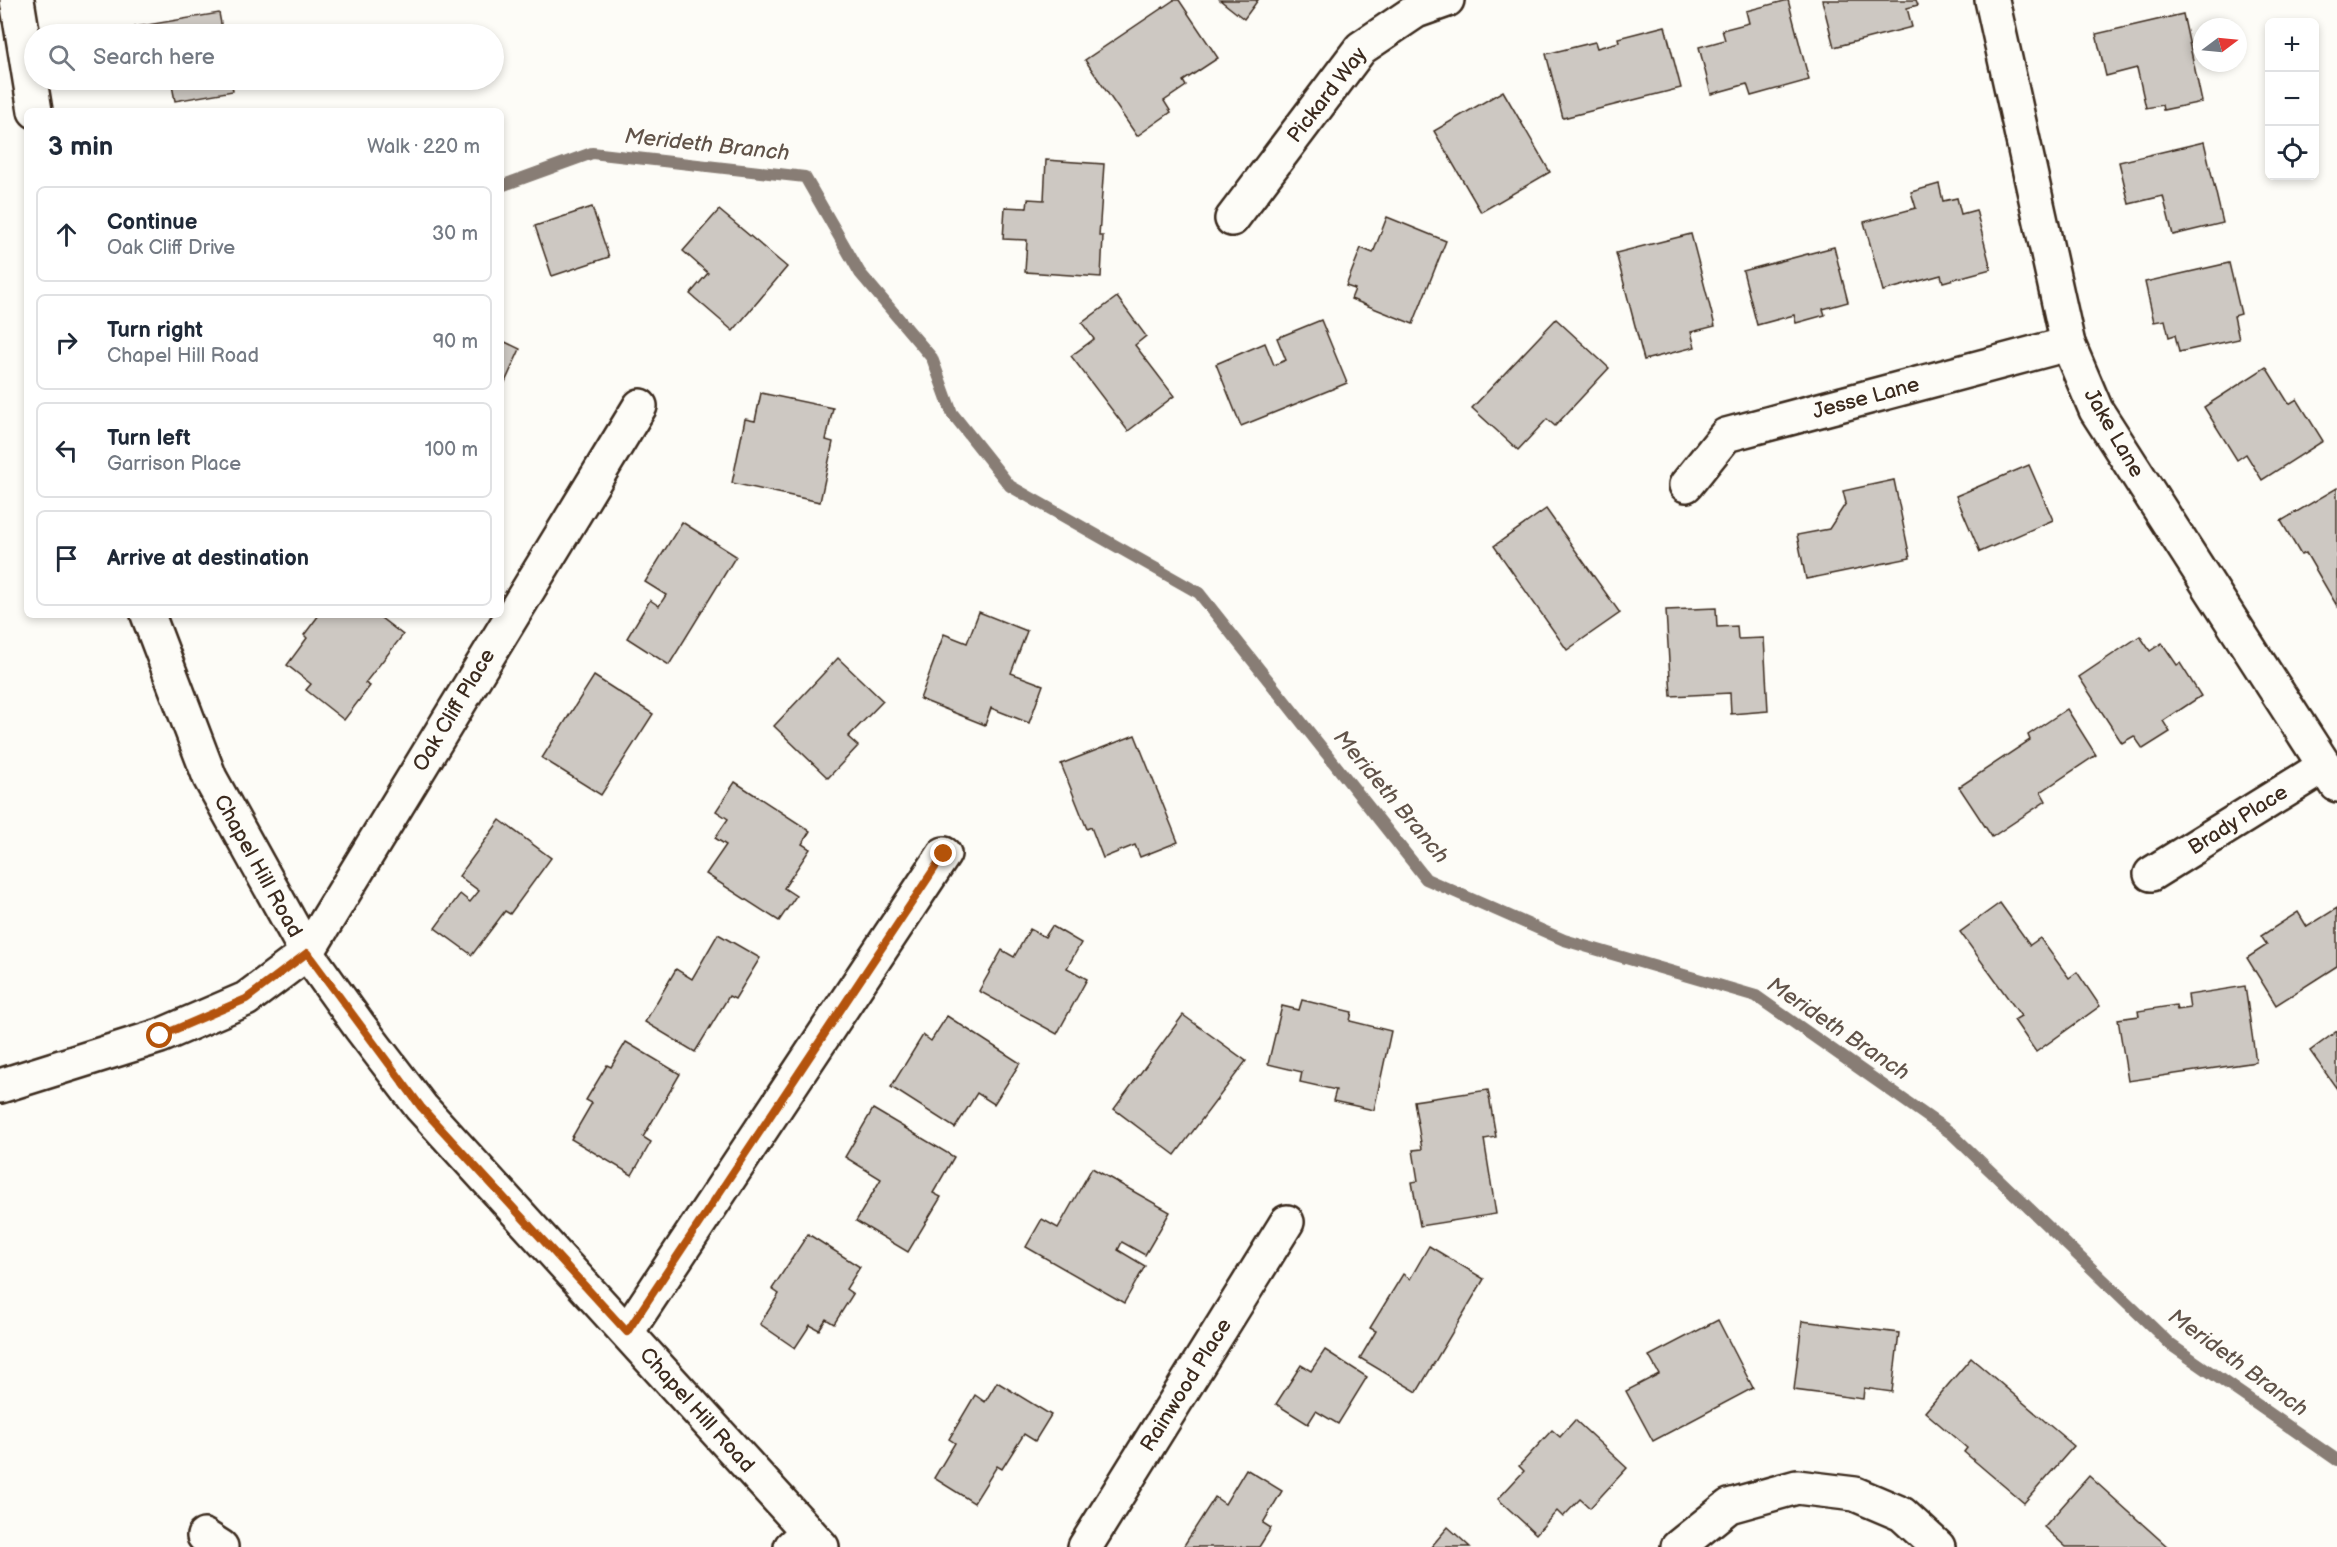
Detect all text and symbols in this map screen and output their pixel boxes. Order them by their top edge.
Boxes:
north arrow [2193,18,2247,72]
map controls [2265,18,2319,180]
button: + [2265,18,2319,72]
search box [24,24,504,90]
icon: search [45,41,78,74]
street label: Pickard Way [1282,42,1372,148]
text: Search here [93,44,215,71]
button: − [2265,72,2319,126]
water label: Merideth Branch [623,123,791,167]
button: locate [2265,126,2319,180]
text: 3 min [48,132,113,163]
text: Walk · 220 m [367,135,480,159]
text: Continue [107,209,197,236]
icon: ahead [50,218,83,251]
text: 30 m [432,222,478,246]
text: Oak Cliff Drive [107,236,235,260]
text: Turn right [107,317,203,344]
icon: right [50,326,83,359]
text: 90 m [433,330,478,354]
text: Chapel Hill Road [107,344,259,368]
street label: Jesse Lane [1810,372,1922,424]
street label: Jake Lane [2079,384,2149,482]
text: Turn left [107,425,191,452]
icon: left [50,434,83,467]
text: 100 m [425,438,478,462]
text: Garrison Place [107,452,241,476]
icon: arrive [50,542,83,575]
text: Arrive at destination [107,545,309,572]
street label: Oak Cliff Place [408,644,500,776]
water label: Merideth Branch [1327,725,1455,869]
street label: Brady Place [2184,780,2292,860]
street label: Chapel Hill Road [208,790,308,942]
route end [930,840,956,866]
water label: Merideth Branch [1762,971,1914,1087]
route start [146,1022,172,1048]
water label: Merideth Branch [2163,1303,2313,1423]
street label: Rainwood Place [1135,1314,1237,1456]
street label: Chapel Hill Road [634,1342,760,1478]

